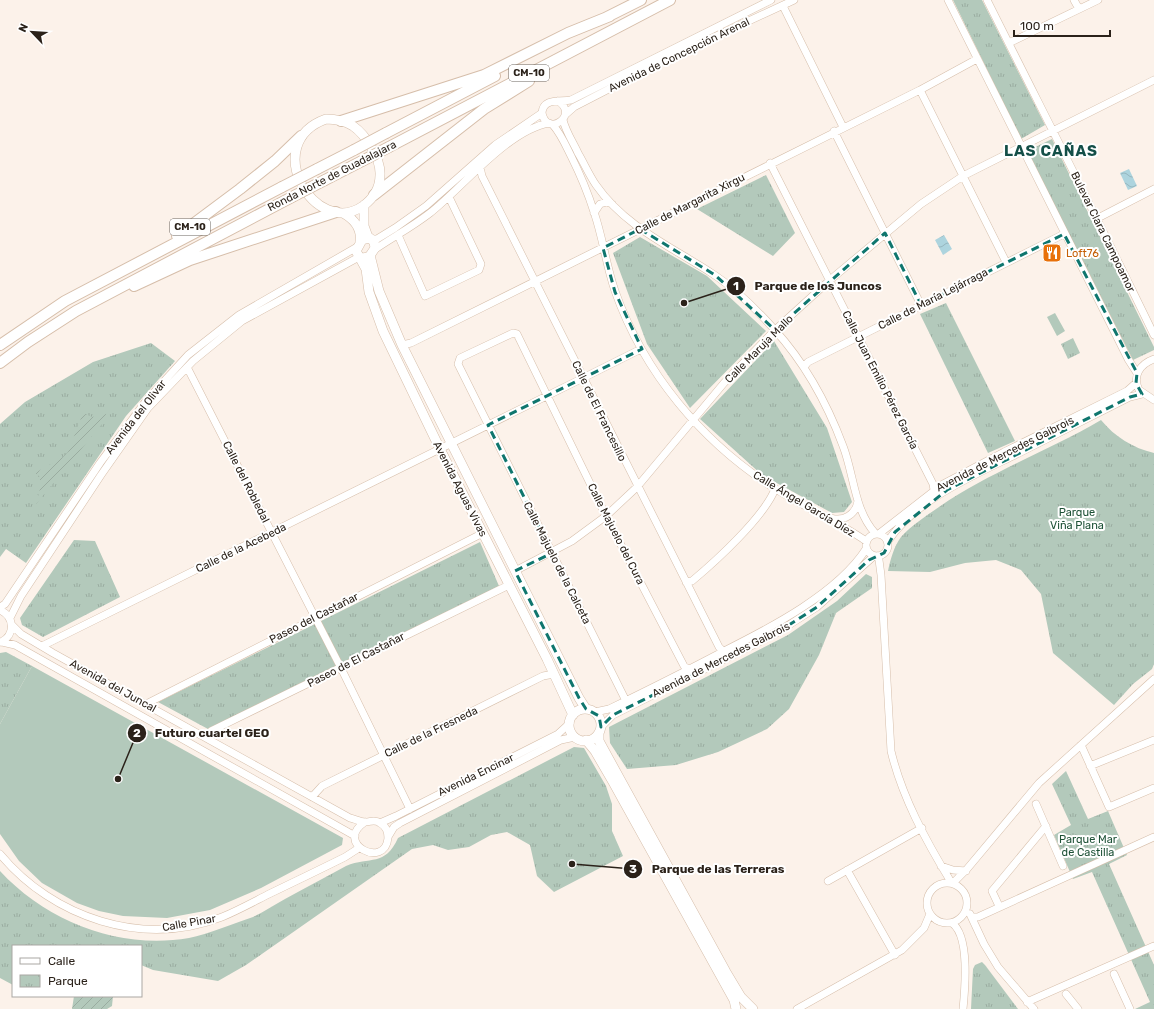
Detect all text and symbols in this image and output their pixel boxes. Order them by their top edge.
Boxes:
north arrow [12,12,52,52]
scale bar [1014,12,1110,38]
street label: Avenida de Concepción Arenal [606,15,752,95]
text: 100 m [1020,19,1054,33]
text: N [16,22,31,34]
road number: CM-10 [509,65,549,81]
street label: Ronda Norte de Guadalajara [265,138,399,214]
district label: LAS CAÑAS [1004,142,1098,160]
street label: Bulevar Clara Campoamor [1068,170,1138,295]
street label: Calle de Margarita Xirgu [633,171,747,237]
road number: CM-10 [170,219,210,235]
restaurant icon: Loft76 [1041,242,1063,264]
place label: Loft76 [1066,247,1099,260]
street label: Calle de María Lejárraga [876,266,990,332]
callout: Parque de los Juncos [726,274,889,298]
text: 1 [733,279,739,293]
text: Parque de los Juncos [754,279,882,293]
street label: Calle Juan Emilio Pérez García [839,308,921,452]
street label: Calle Maruja Mallo [722,312,796,386]
street label: Calle de El Francesillo [569,359,629,463]
street label: Avenida del Olivar [103,377,170,457]
street label: Avenida de Mercedes Gaibrois [934,413,1076,494]
street label: Calle del Robledal [220,439,272,525]
street label: Avenida Aguas Vivas [430,439,490,539]
street label: Calle Ángel García Díez [751,468,858,540]
street label: Calle Majuelo del Cura [585,481,647,587]
street label: Calle Majuelo de la Calceta [521,500,593,626]
park label: Parque Viña Plana [1050,506,1104,532]
street label: Calle de la Acebeda [194,520,288,576]
street label: Paseo del Castañar [267,590,361,646]
street label: Avenida de Mercedes Gaibrois [650,619,792,700]
street label: Paseo de El Castañar [305,629,408,690]
street label: Avenida del Juncal [68,657,158,715]
street label: Calle de la Fresneda [382,704,480,760]
callout: Futuro cuartel GEO [127,721,277,745]
text: 2 [133,726,141,740]
text: Futuro cuartel GEO [155,726,269,740]
street label: Avenida Encinar [436,751,517,799]
park label: Parque Mar de Castilla [1059,833,1118,859]
callout: Parque de las Terreras [623,857,792,881]
text: 3 [629,862,637,876]
text: Parque de las Terreras [652,862,785,876]
street label: Calle Pinar [161,912,218,934]
legend [12,945,142,997]
text: Calle [48,954,75,968]
text: Parque [48,974,88,988]

